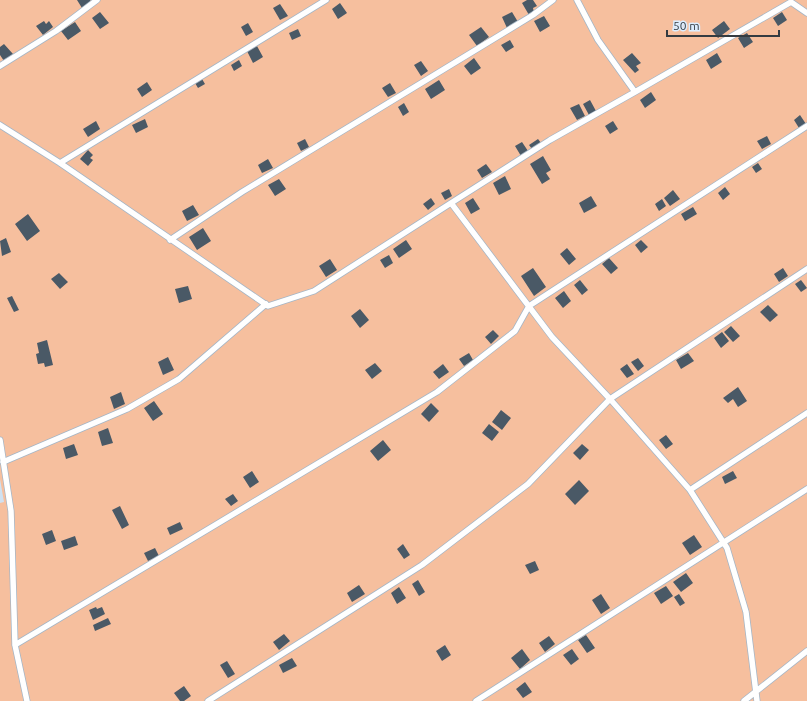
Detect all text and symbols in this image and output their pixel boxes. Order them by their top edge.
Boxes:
scale bar [667,12,779,38]
text: 50 m [673,19,700,32]

